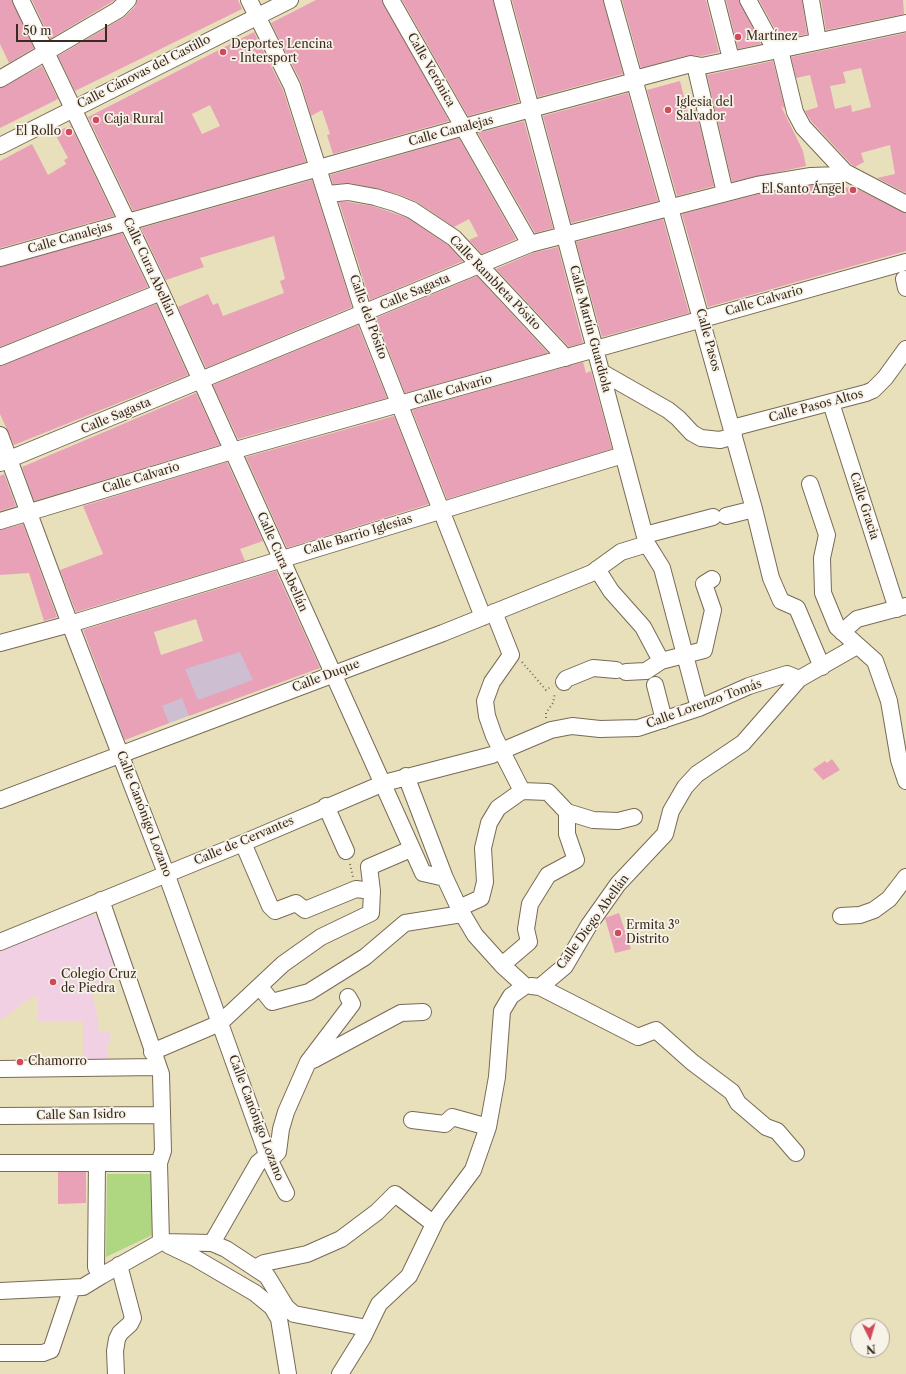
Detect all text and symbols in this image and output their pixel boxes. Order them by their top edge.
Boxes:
scale bar [18,16,109,42]
text: 50 m [23,23,52,38]
street label: Calle Verónica [404,30,458,110]
place label: Martínez [746,30,798,44]
street label: Calle Cánovas del Castillo [75,32,213,112]
marker: Martínez [733,32,743,42]
place label: Deportes Lencina - Intersport [231,38,333,66]
marker: Deportes Lencina - Intersport [218,47,228,57]
place label: Iglesia del Salvador [676,96,733,124]
marker: Iglesia del Salvador [663,105,673,115]
place label: Caja Rural [104,113,164,127]
street label: Calle Canalejas [407,113,495,149]
marker: Caja Rural [91,115,101,125]
place label: El Rollo [15,125,61,139]
marker: El Rollo [64,127,74,137]
place label: El Santo Ángel [761,183,845,197]
marker: El Santo Ángel [848,185,858,195]
street label: Calle Cura Abellán [120,215,178,319]
street label: Calle Canalejas [26,219,114,257]
street label: Calle Rambleta Pósito [446,233,544,333]
street label: Calle Martín Guardiola [566,264,614,394]
street label: Calle Sagasta [378,271,452,313]
street label: Calle del Pósito [346,273,390,361]
street label: Calle Calvario [723,283,805,319]
street label: Calle Pasos [693,307,723,373]
street label: Calle Calvario [412,372,494,408]
street label: Calle Pasos Altos [767,386,865,426]
street label: Calle Sagasta [79,395,153,437]
street label: Calle Calvario [101,459,181,497]
street label: Calle Gracia [846,471,882,541]
street label: Calle Cura Abellán [254,510,310,614]
street label: Calle Barrio Iglesias [302,512,414,558]
street label: Calle Duque [290,657,362,695]
street label: Calle Lorenzo Tomás [644,676,764,732]
street label: Calle Canónigo Lozano [113,749,175,879]
street label: Calle de Cervantes [192,813,296,869]
street label: Calle Diego Abellán [554,872,632,972]
place label: Ermita 3º Distrito [626,919,680,947]
marker: Ermita 3º Distrito [613,928,623,938]
place label: Colegio Cruz de Piedra [61,968,136,996]
marker: Colegio Cruz de Piedra [48,977,58,987]
street label: Calle Canónigo Lozano [225,1053,287,1183]
place label: Chamorro [28,1055,87,1069]
marker: Chamorro [15,1057,25,1067]
street label: Calle San Isidro [36,1107,126,1123]
north arrow [850,1318,890,1358]
text: N [866,1342,876,1356]

